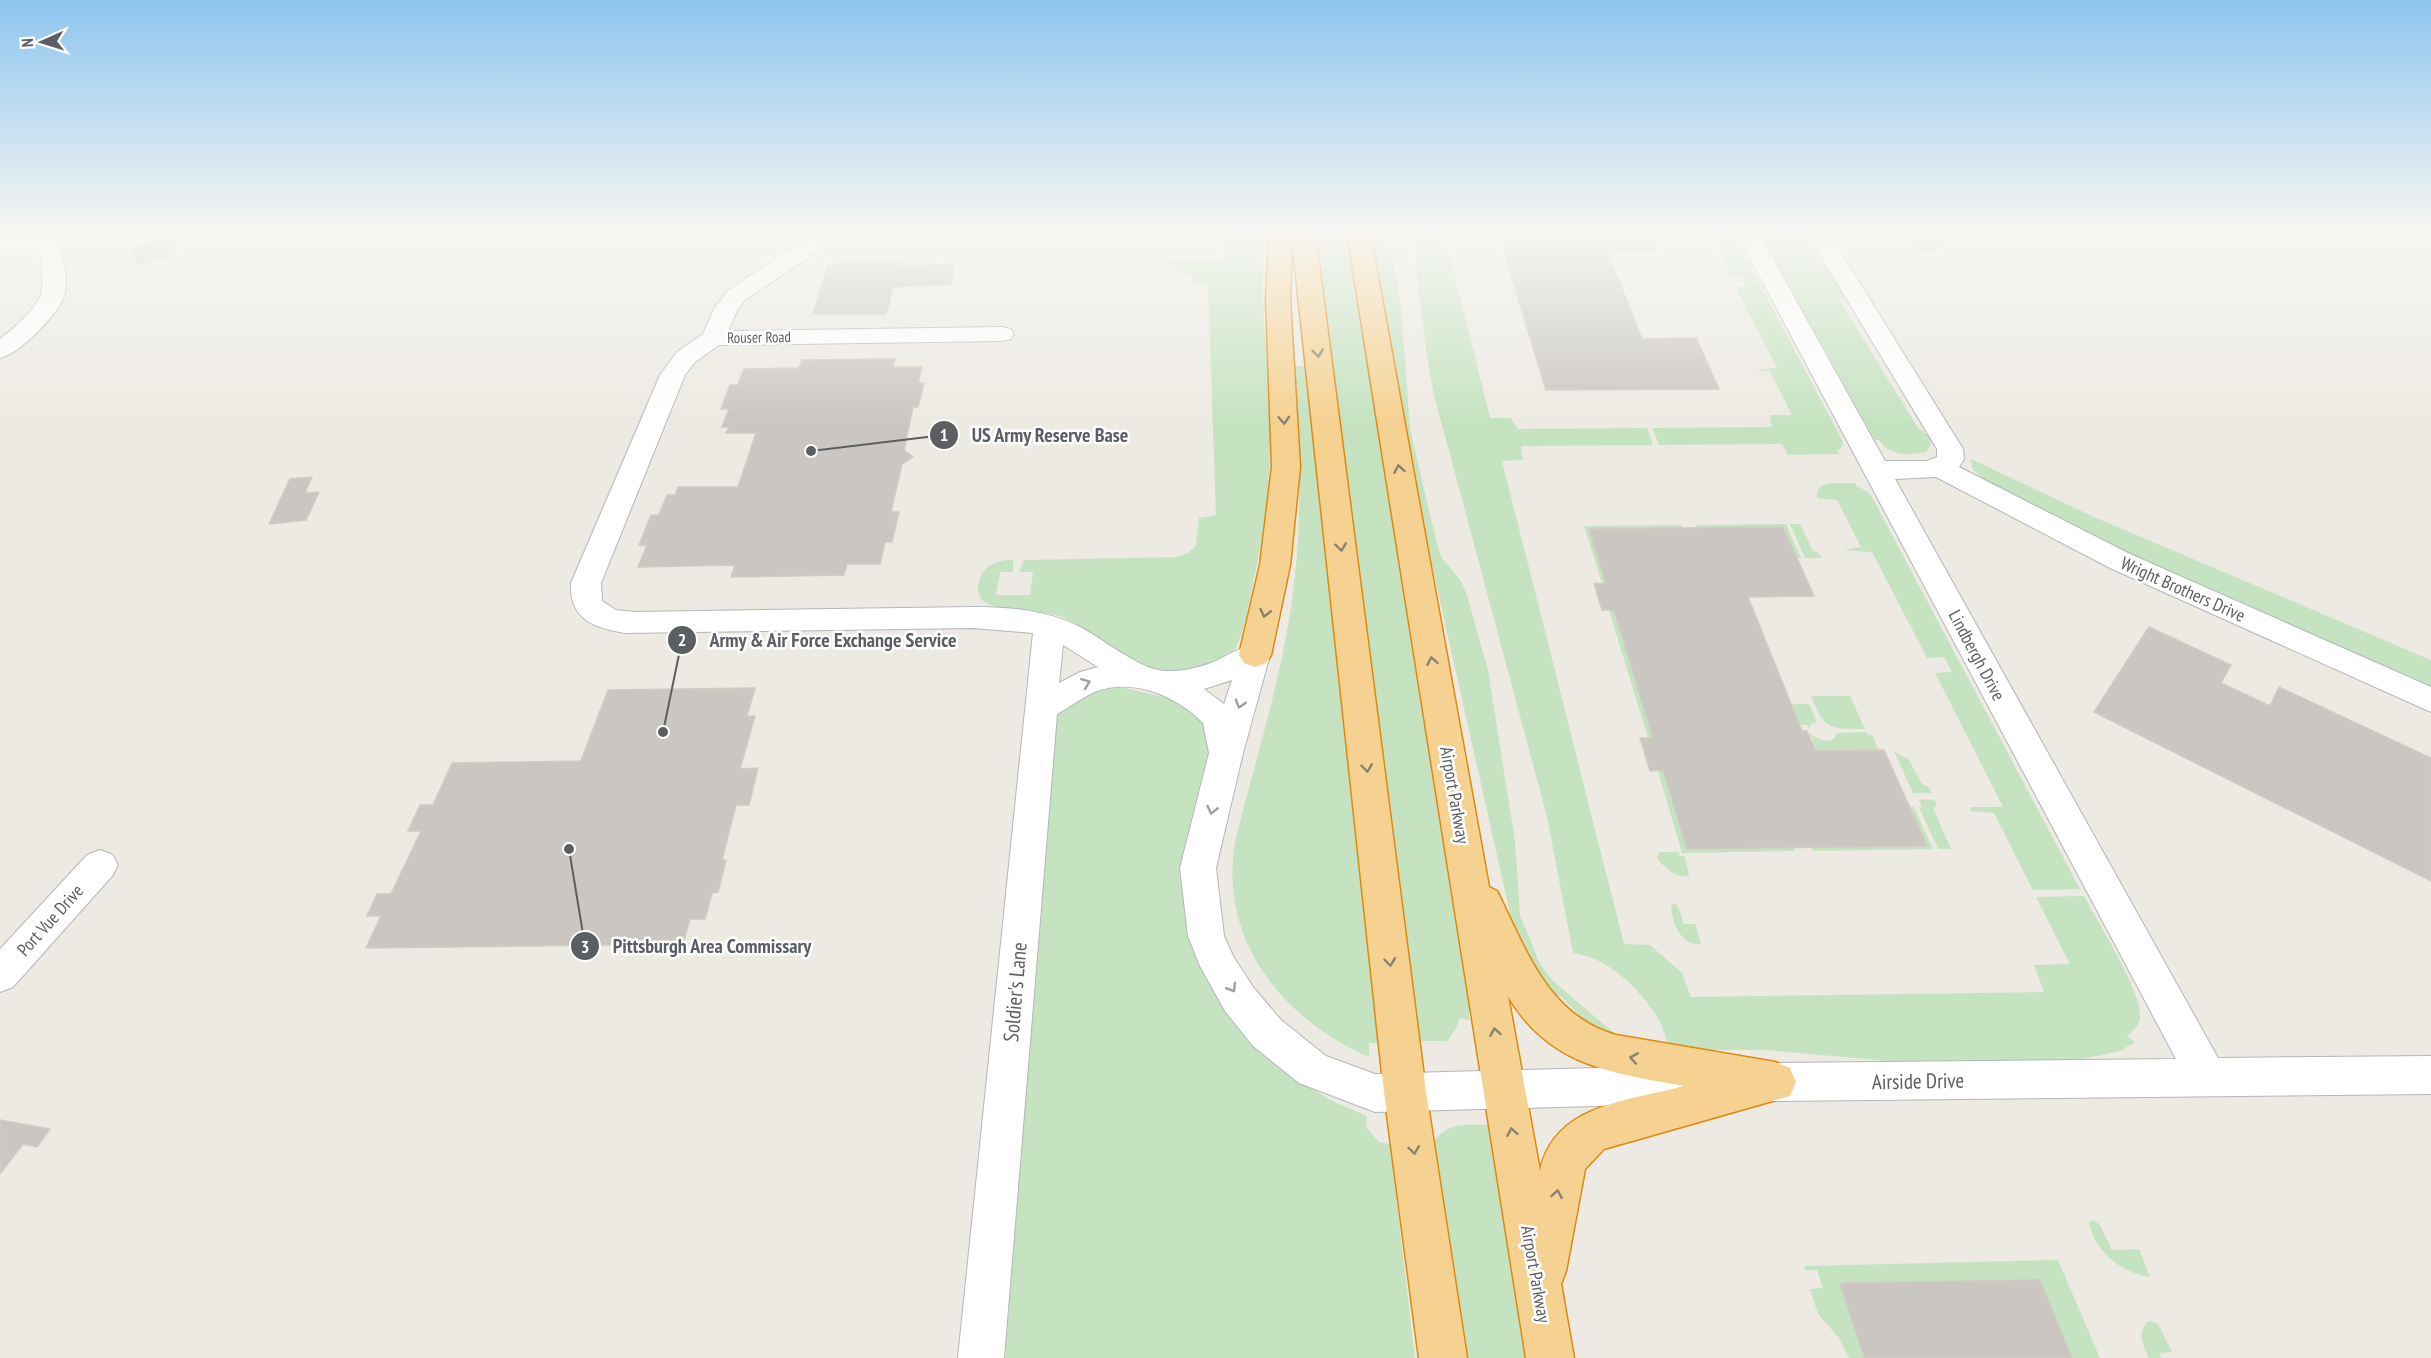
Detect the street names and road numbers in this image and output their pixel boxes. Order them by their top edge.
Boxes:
street label: Rouser Road [727,327,791,347]
street label: Wright Brothers Drive [2117,551,2249,627]
street label: Lindbergh Drive [1943,606,2011,704]
street label: Airport Parkway [1435,745,1475,846]
street label: Port Vue Drive [12,879,88,961]
street label: Soldier's Lane [997,941,1033,1043]
street label: Airside Drive [1872,1067,1964,1095]
street label: Airport Parkway [1516,1224,1556,1325]

